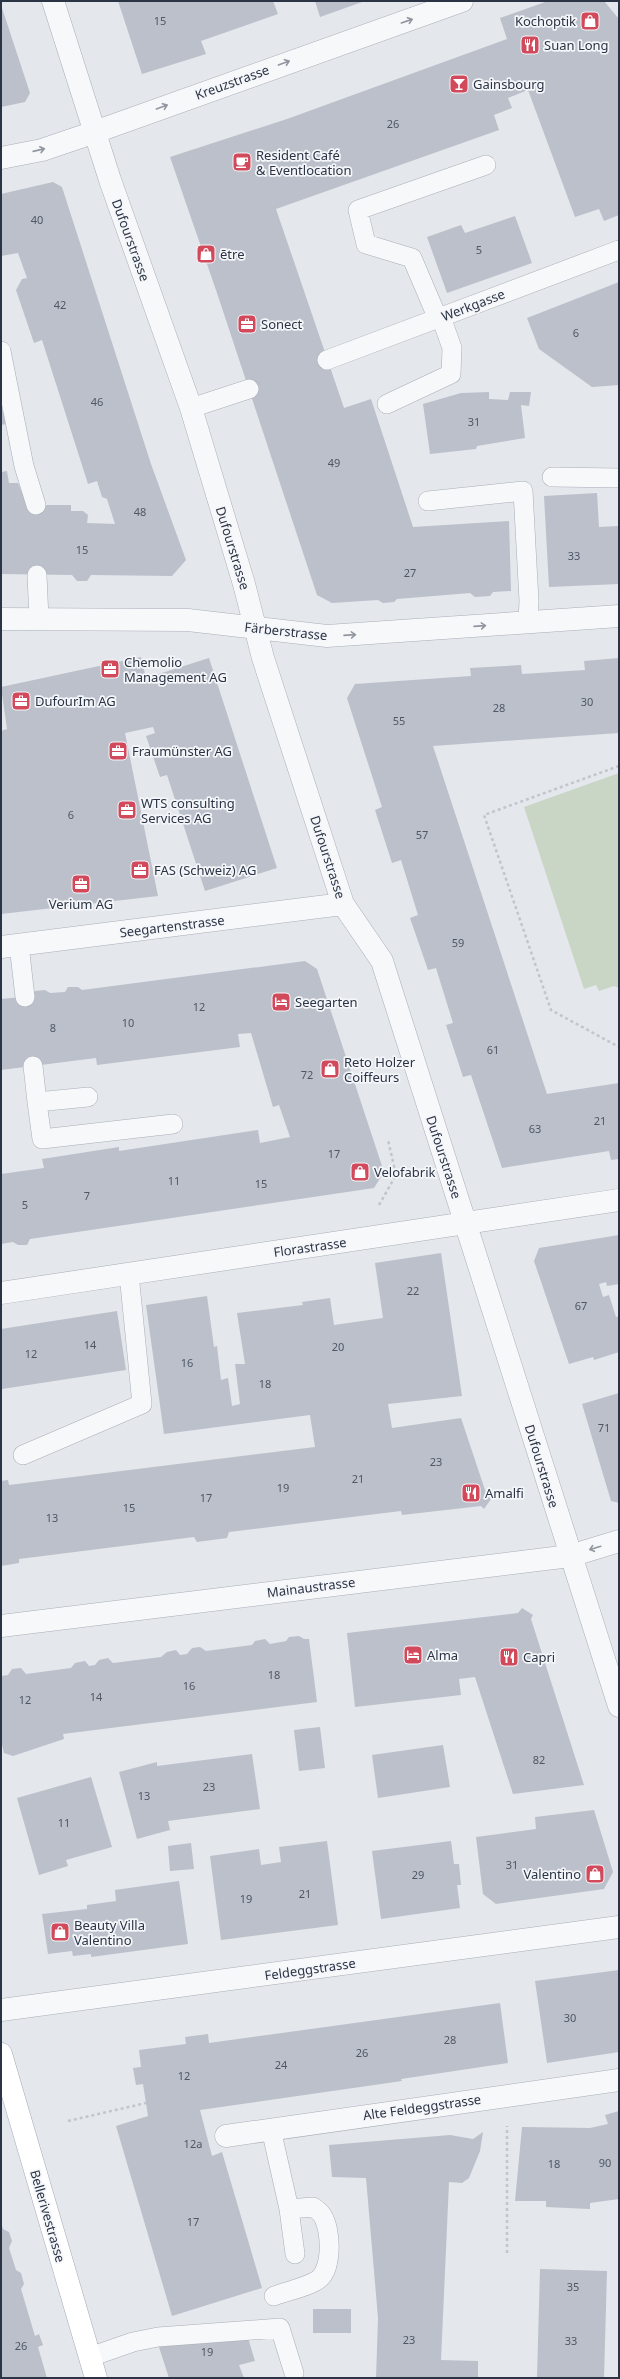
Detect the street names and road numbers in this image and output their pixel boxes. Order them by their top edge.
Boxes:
street label: Kreuzstrasse [192,60,272,104]
street label: Dufourstrasse [108,196,154,284]
street label: Werkgasse [439,285,507,325]
street label: Dufourstrasse [212,504,254,592]
street label: Färberstrasse [244,618,328,644]
street label: Dufourstrasse [306,813,350,901]
street label: Seegartenstrasse [118,911,226,941]
street label: Dufourstrasse [422,1113,466,1201]
street label: Florastrasse [272,1233,348,1261]
street label: Dufourstrasse [521,1422,563,1510]
street label: Mainaustrasse [266,1573,356,1601]
street label: Feldeggstrasse [263,1954,357,1984]
street label: Alte Feldeggstrasse [362,2090,482,2124]
street label: Bellerivestrasse [26,2168,70,2264]

